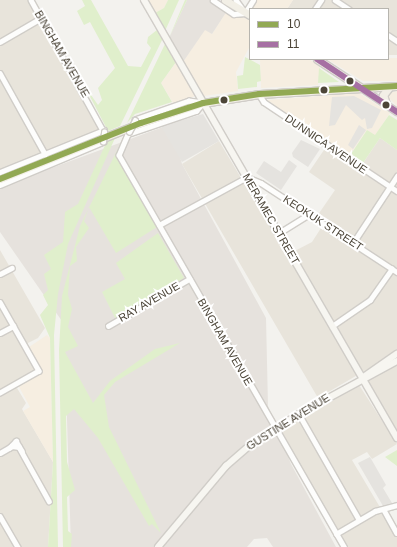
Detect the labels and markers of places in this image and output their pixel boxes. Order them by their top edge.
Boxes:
unlabelled marker [345,76,355,86]
unlabelled marker [319,85,329,95]
unlabelled marker [219,95,229,105]
unlabelled marker [381,100,391,110]

